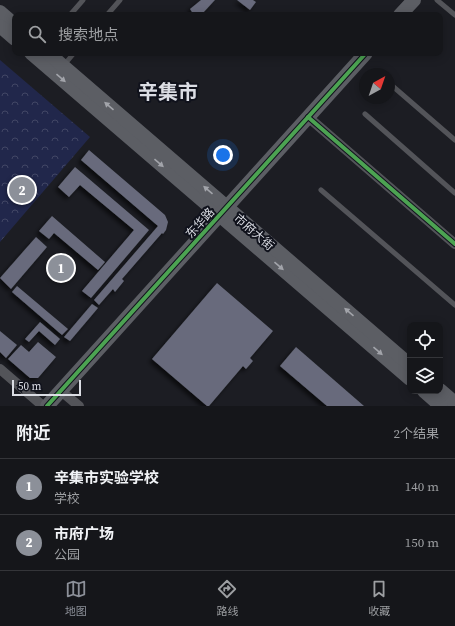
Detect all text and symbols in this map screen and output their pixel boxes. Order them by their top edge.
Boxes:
search box [12,12,443,56]
icon: search [26,23,48,45]
text: 搜索地点 [58,24,118,45]
north arrow [359,68,395,104]
one-way arrow [55,74,66,83]
district label: 辛集市 [138,78,198,106]
one-way arrow [104,101,114,110]
your location [213,145,233,165]
one-way arrow [154,159,165,168]
pin: 2 [9,175,35,205]
one-way arrow [202,186,213,195]
street label: 东华路 [182,204,218,242]
street label: 市府大街 [231,210,277,254]
pin: 1 [48,253,74,283]
one-way arrow [274,262,284,271]
one-way arrow [343,307,354,316]
map controls [407,322,443,394]
button: locate [407,322,443,358]
one-way arrow [372,347,383,356]
button: layers [407,358,443,394]
scale bar [12,378,81,397]
text: 50 m [18,379,41,394]
text: 附近 [16,421,50,445]
text: 2个结果 [393,425,439,442]
text: 辛集市实验学校 [54,467,159,488]
text: 1 [25,478,33,495]
text: 140 m [405,478,439,495]
text: 学校 [54,490,80,507]
text: 市府广场 [54,523,114,544]
text: 2 [25,534,33,551]
text: 150 m [405,534,439,551]
text: 公园 [54,546,80,563]
tab: 地图 [65,578,87,619]
tab: 路线 [216,578,238,619]
tab: 收藏 [368,578,390,619]

